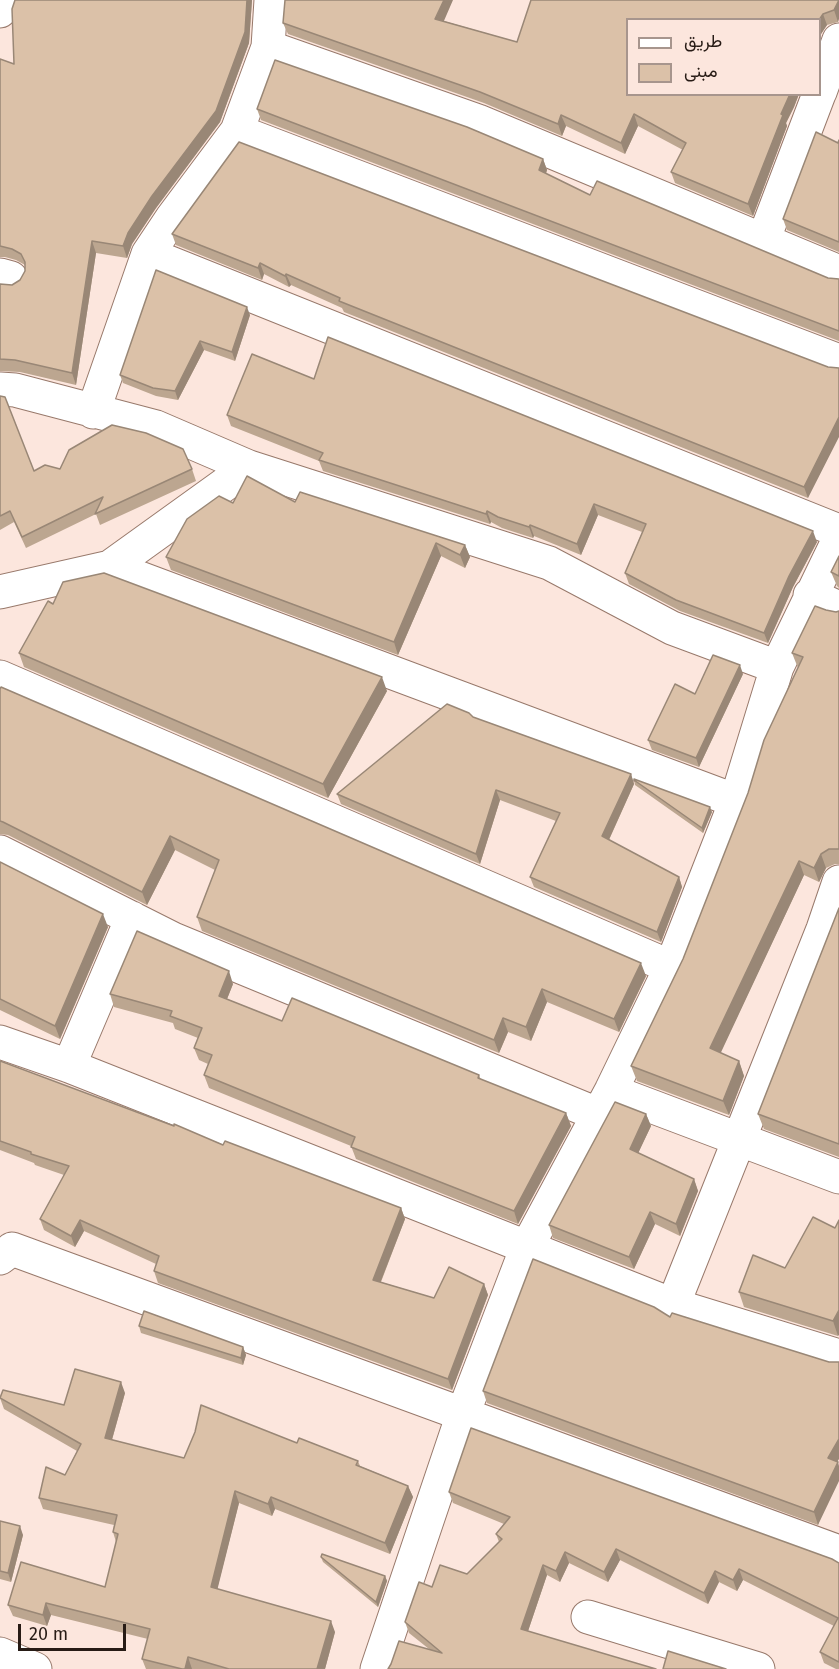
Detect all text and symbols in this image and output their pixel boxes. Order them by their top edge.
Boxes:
legend [626,18,821,96]
text: طريق [684,30,722,52]
text: مبنى [684,60,718,82]
scale bar [21,1612,129,1650]
text: 20 m [29,1623,68,1645]

